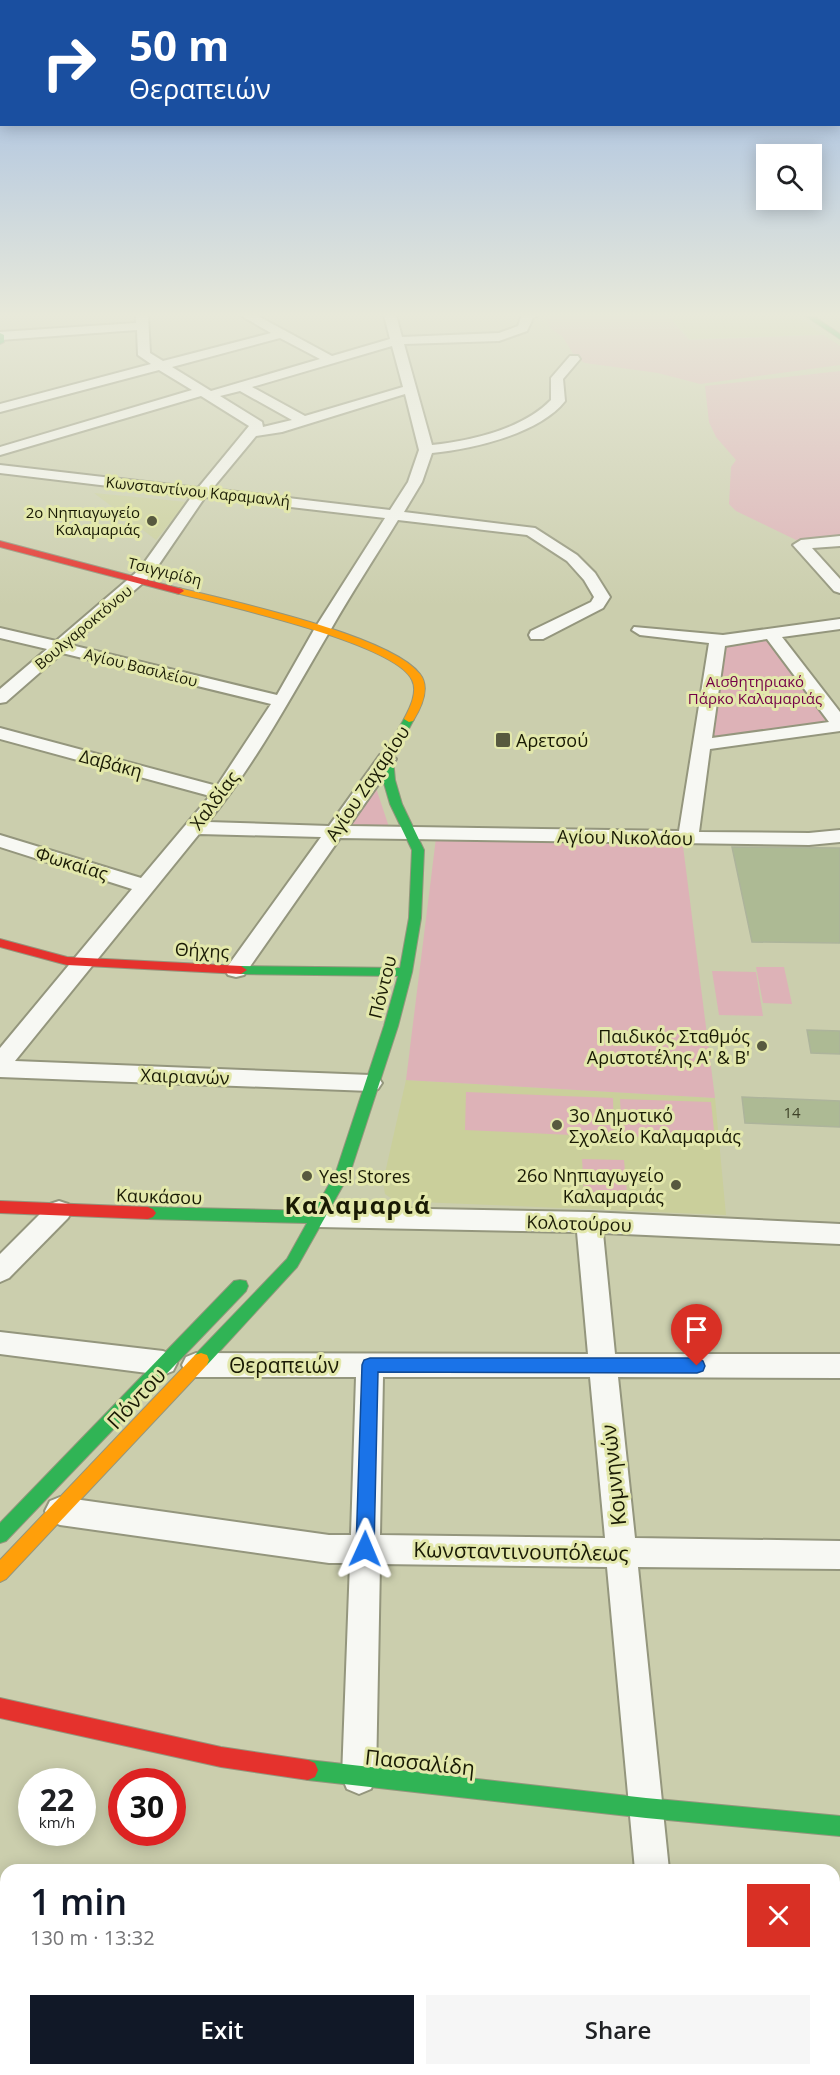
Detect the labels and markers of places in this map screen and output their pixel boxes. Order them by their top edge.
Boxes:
place label: 2ο Νηπιαγωγείο Καλαμαριάς [26,502,140,539]
marker: 2ο Νηπιαγωγείο Καλαμαριάς [145,514,159,528]
place label: Αρετσού [516,728,588,752]
marker: Αρετσού [494,731,512,749]
place label: Παιδικός Σταθμός Αριστοτέλης Α' & Β' [587,1024,750,1069]
marker: Παιδικός Σταθμός Αριστοτέλης Α' & Β' [755,1039,769,1053]
place label: 3ο Δημοτικό Σχολείο Καλαμαριάς [569,1103,741,1148]
marker: 3ο Δημοτικό Σχολείο Καλαμαριάς [550,1118,564,1132]
place label: 26ο Νηπιαγωγείο Καλαμαριάς [517,1163,664,1208]
place label: Yes! Stores [319,1164,410,1188]
marker: Yes! Stores [300,1169,314,1183]
marker: 26ο Νηπιαγωγείο Καλαμαριάς [669,1178,683,1192]
pin [671,1304,722,1366]

